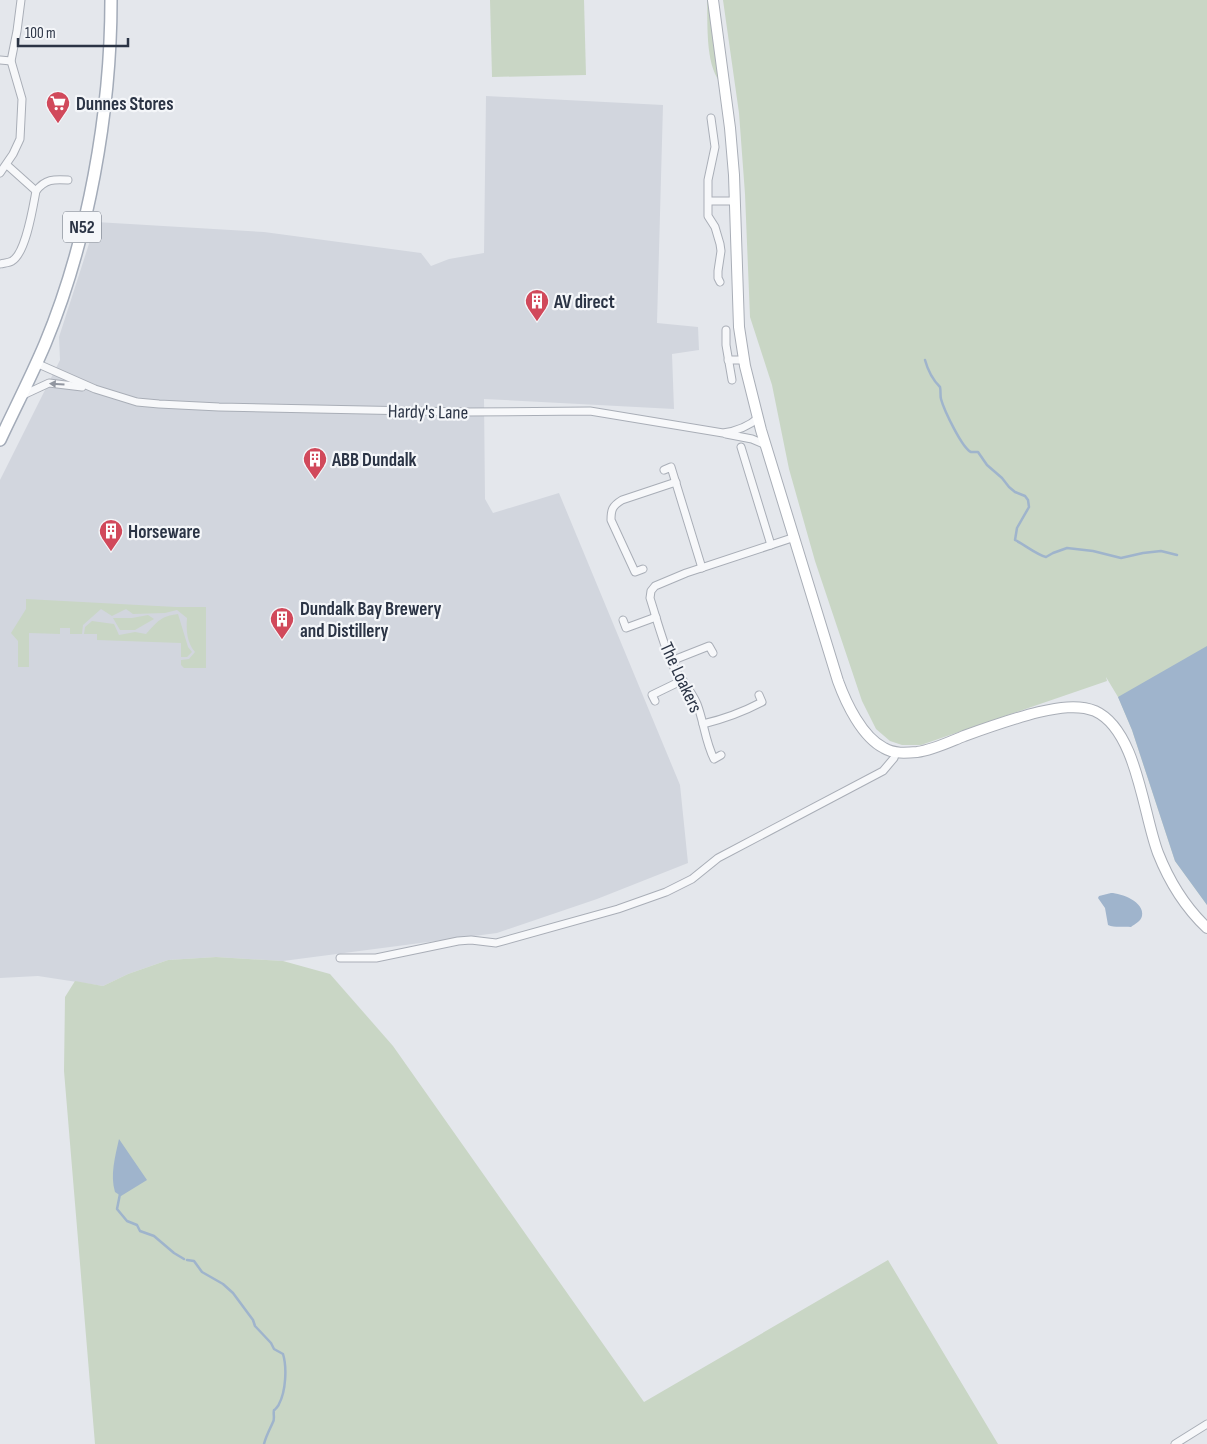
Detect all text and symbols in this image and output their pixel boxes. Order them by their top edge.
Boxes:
scale bar [18,15,128,47]
text: 100 m [25,24,56,43]
supermarket icon: Dunnes Stores [45,90,71,124]
place label: Dunnes Stores [76,93,174,116]
road number: N52 [63,212,101,242]
building icon: AV direct [524,288,550,322]
place label: AV direct [553,291,615,314]
one-way arrow [48,379,64,387]
street label: Hardy's Lane [388,400,468,425]
building icon: ABB Dundalk [302,446,328,480]
place label: ABB Dundalk [331,449,417,472]
building icon: Horseware [98,518,124,552]
place label: Horseware [128,521,200,544]
place label: Dundalk Bay Brewery and Distillery [300,598,441,643]
building icon: Dundalk Bay Brewery and Distillery [269,606,295,640]
street label: The Loakers [654,639,707,717]

